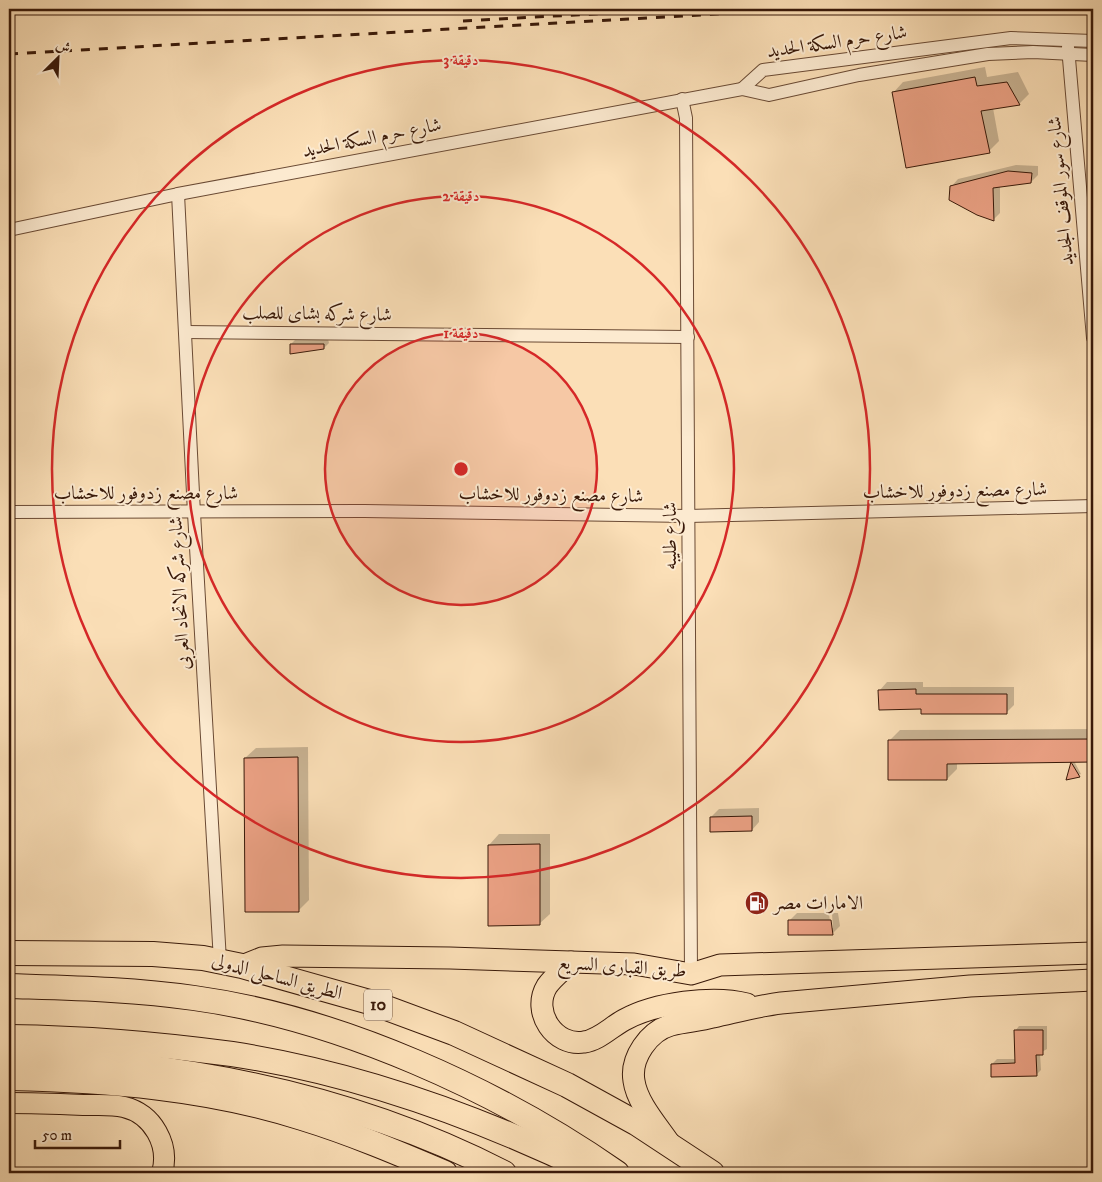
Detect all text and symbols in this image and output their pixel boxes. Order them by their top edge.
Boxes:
street label: شارع حرم السكة الحديد [765,21,909,67]
north arrow [32,32,82,82]
text: ش [53,36,73,58]
text: 3 دقيقة [443,51,479,70]
street label: شارع حرم السكة الحديد [300,113,444,167]
street label: شارع سور الموقف الجديد [1043,115,1082,267]
text: 2 دقيقة [443,187,479,206]
street label: شارع شركه بشاى للصلب [242,300,392,330]
text: 1 دقيقة [444,324,478,343]
centre of rings [452,460,470,478]
street label: شارع مصنع زدوفور للاخشاب [862,478,1048,509]
street label: شارع مصنع زدوفور للاخشاب [54,482,238,510]
street label: شارع مصنع زدوفور للاخشاب [458,482,644,513]
street label: شارع طليبه [659,502,685,570]
street label: شارع شركه الاتحاد العربى [163,515,199,670]
fuel station icon: الامارات مصر [744,890,770,916]
place label: الامارات مصر [772,892,863,915]
street label: الطريق الساحلى الدولى [209,949,345,1007]
street label: طريق القبارى السريع [556,951,687,988]
road number: 10 [364,990,392,1020]
scale bar [35,1117,120,1149]
text: 50 m [42,1126,72,1145]

